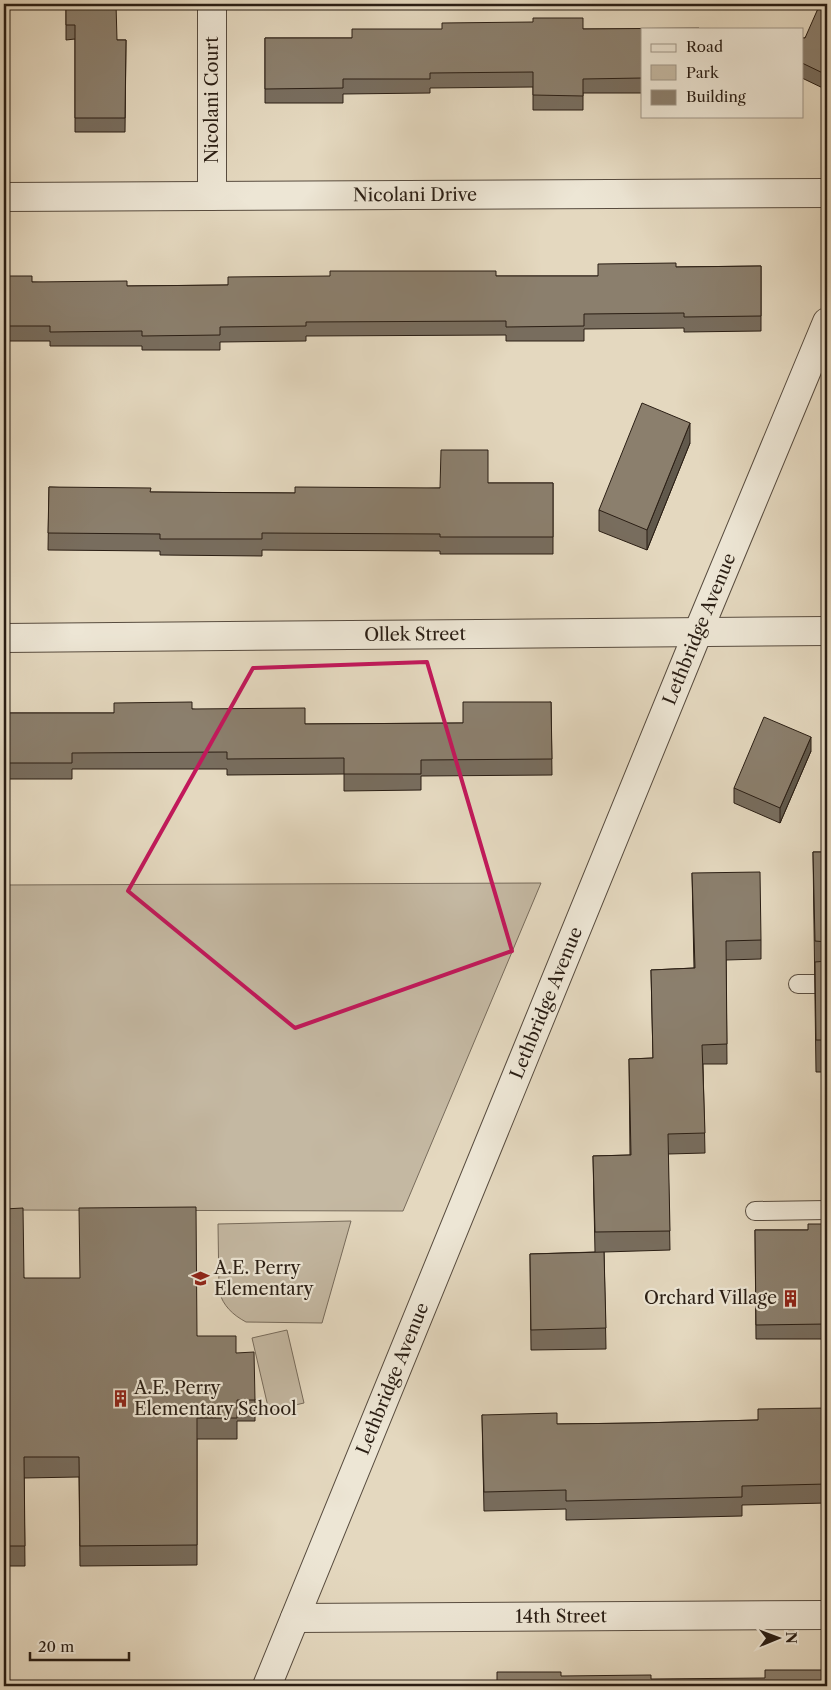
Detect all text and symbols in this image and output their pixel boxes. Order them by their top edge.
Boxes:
legend [641,28,804,118]
street label: Nicolani Court [201,36,223,164]
text: Road [686,37,723,56]
text: Park [686,63,720,82]
text: Building [686,87,746,106]
street label: Nicolani Drive [353,184,477,206]
street label: Lethbridge Avenue [658,550,741,708]
street label: Ollek Street [364,623,466,646]
street label: Lethbridge Avenue [505,924,587,1082]
place label: A.E. Perry Elementary [213,1257,314,1300]
school or university icon: A.E. Perry Elementary [190,1268,210,1288]
place label: Orchard Village [644,1287,777,1309]
building icon: Orchard Village [781,1288,801,1308]
street label: Lethbridge Avenue [352,1300,434,1458]
place label: A.E. Perry Elementary School [133,1377,297,1420]
building icon: A.E. Perry Elementary School [110,1388,130,1408]
street label: 14th Street [515,1605,607,1628]
north arrow [754,1612,804,1662]
scale bar [30,1630,129,1662]
text: N [782,1632,800,1644]
text: 20 m [38,1637,74,1656]

